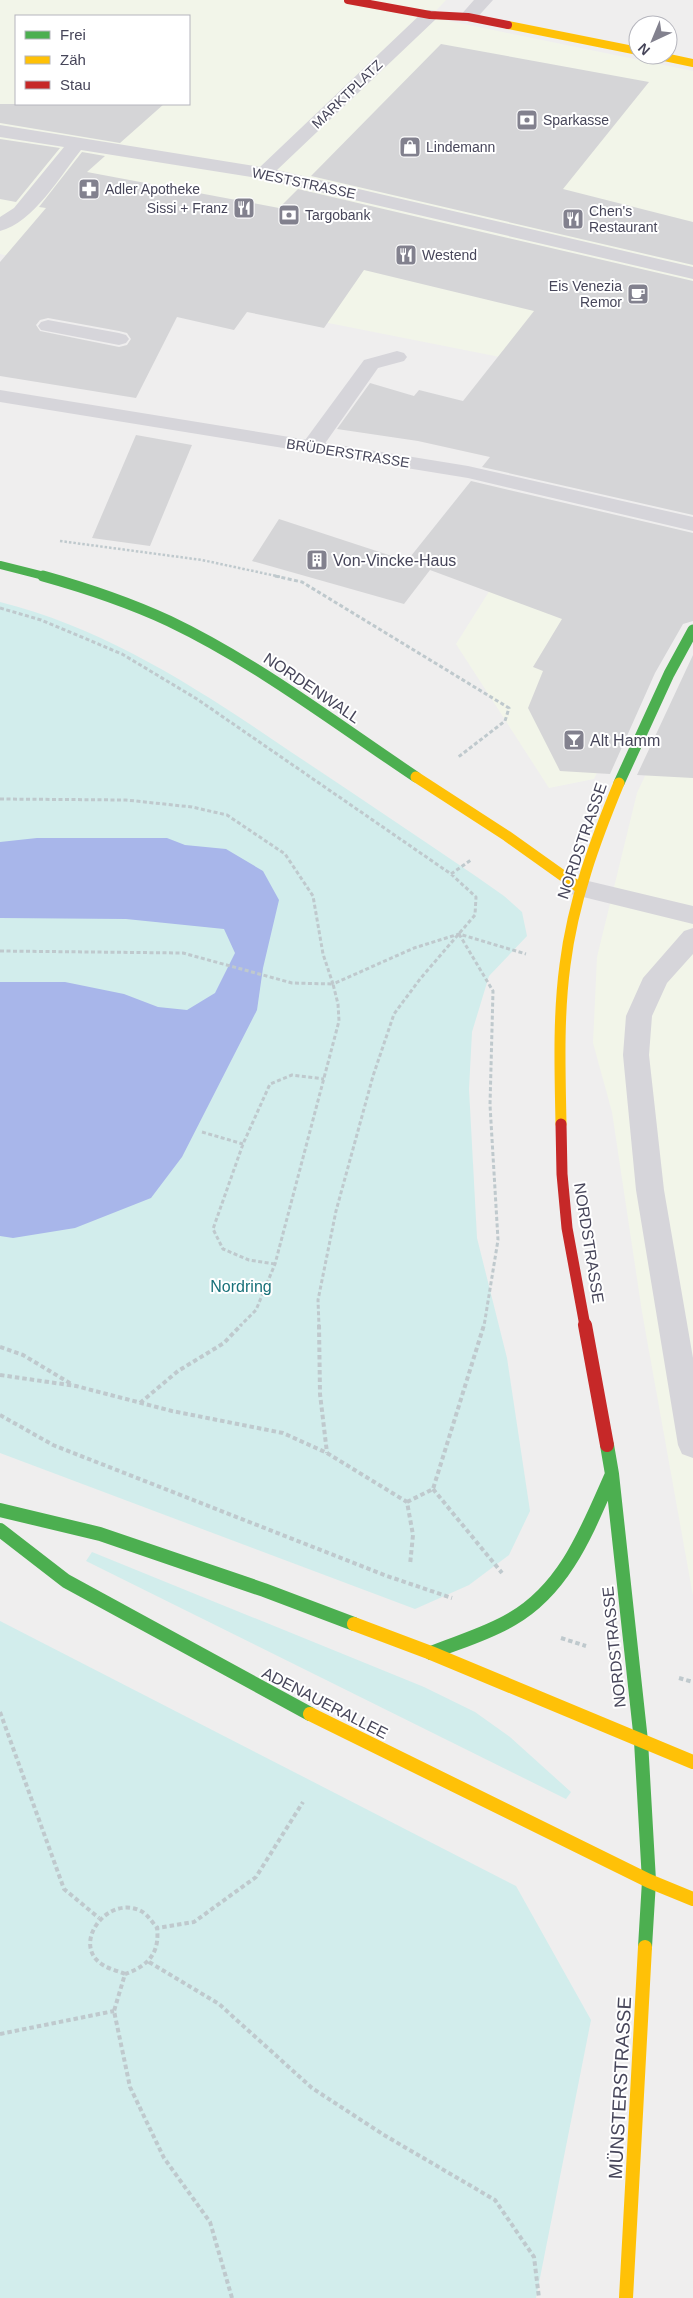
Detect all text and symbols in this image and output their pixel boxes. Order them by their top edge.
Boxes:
legend [15,15,190,105]
north arrow [628,15,678,65]
text: Frei [60,26,86,43]
text: N [635,40,653,59]
text: Zäh [60,51,86,68]
street label: MARKTPLATZ [309,56,386,132]
text: Stau [60,76,91,93]
bank icon: Sparkasse [515,108,539,132]
place label: Sparkasse [543,112,609,128]
shop icon: Lindemann [398,135,422,159]
place label: Lindemann [426,139,495,155]
street label: WESTSTRASSE [251,164,357,202]
pharmacy icon: Adler Apotheke [77,177,101,201]
place label: Adler Apotheke [105,181,200,197]
restaurant icon: Sissi + Franz [232,196,256,220]
place label: Sissi + Franz [147,200,228,216]
bank icon: Targobank [277,203,301,227]
place label: Chen's Restaurant [589,203,658,235]
place label: Targobank [305,207,371,223]
restaurant icon: Chen's Restaurant [561,207,585,231]
restaurant icon: Westend [394,243,418,267]
place label: Westend [422,247,477,263]
place label: Eis Venezia Remor [549,278,622,310]
cafe icon: Eis Venezia Remor [626,282,650,306]
street label: BRÜDERSTRASSE [285,434,411,471]
building icon: Von-Vincke-Haus [305,548,329,572]
place label: Von-Vincke-Haus [333,552,456,569]
street label: NORDENWALL [261,650,363,727]
bar icon: Alt Hamm [562,728,586,752]
place label: Alt Hamm [590,732,660,749]
street label: NORDSTRASSE [554,781,610,901]
street label: NORDSTRASSE [571,1182,607,1304]
park label: Nordring [210,1278,272,1295]
street label: NORDSTRASSE [599,1586,629,1708]
street label: ADENAUERALLEE [259,1664,391,1742]
street label: MÜNSTERSTRASSE [605,1996,635,2180]

